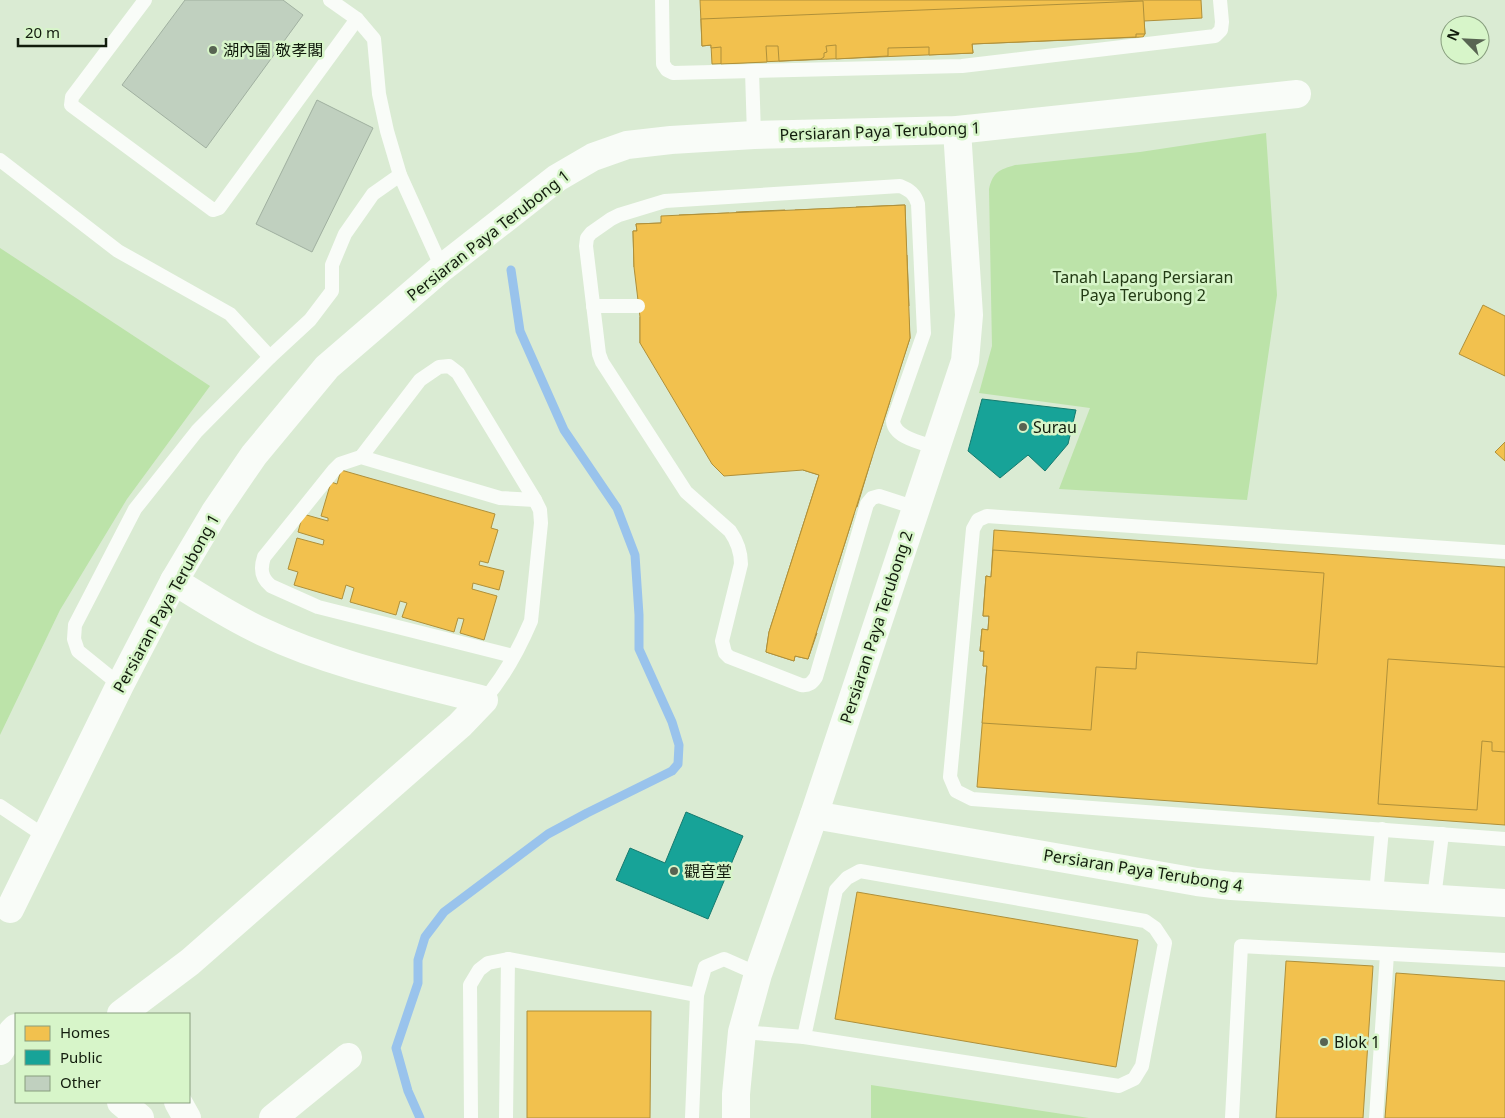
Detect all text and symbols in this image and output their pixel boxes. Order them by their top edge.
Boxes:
scale bar [18,15,105,47]
north arrow [1440,15,1490,65]
text: 20 m [25,22,60,42]
text: N [1442,25,1464,44]
place label: 湖內園 敬孝閣 [223,39,323,61]
marker: 湖內園 敬孝閣 [207,44,219,56]
street label: Persiaran Paya Terubong 1 [779,116,981,146]
street label: Persiaran Paya Terubong 1 [402,164,574,306]
park label: Tanah Lapang Persiaran Paya Terubong 2 [1053,266,1233,306]
place label: Surau [1033,416,1077,438]
marker: Surau [1017,421,1029,433]
street label: Persiaran Paya Terubong 1 [108,510,224,696]
street label: Persiaran Paya Terubong 2 [834,528,918,726]
street label: Persiaran Paya Terubong 4 [1042,843,1244,897]
place label: 觀音堂 [684,860,732,882]
marker: 觀音堂 [668,865,680,877]
legend [15,1013,190,1103]
text: Homes [60,1022,110,1042]
place label: Blok 1 [1334,1031,1380,1053]
marker: Blok 1 [1318,1036,1330,1048]
text: Public [60,1047,103,1067]
text: Other [60,1072,101,1092]

